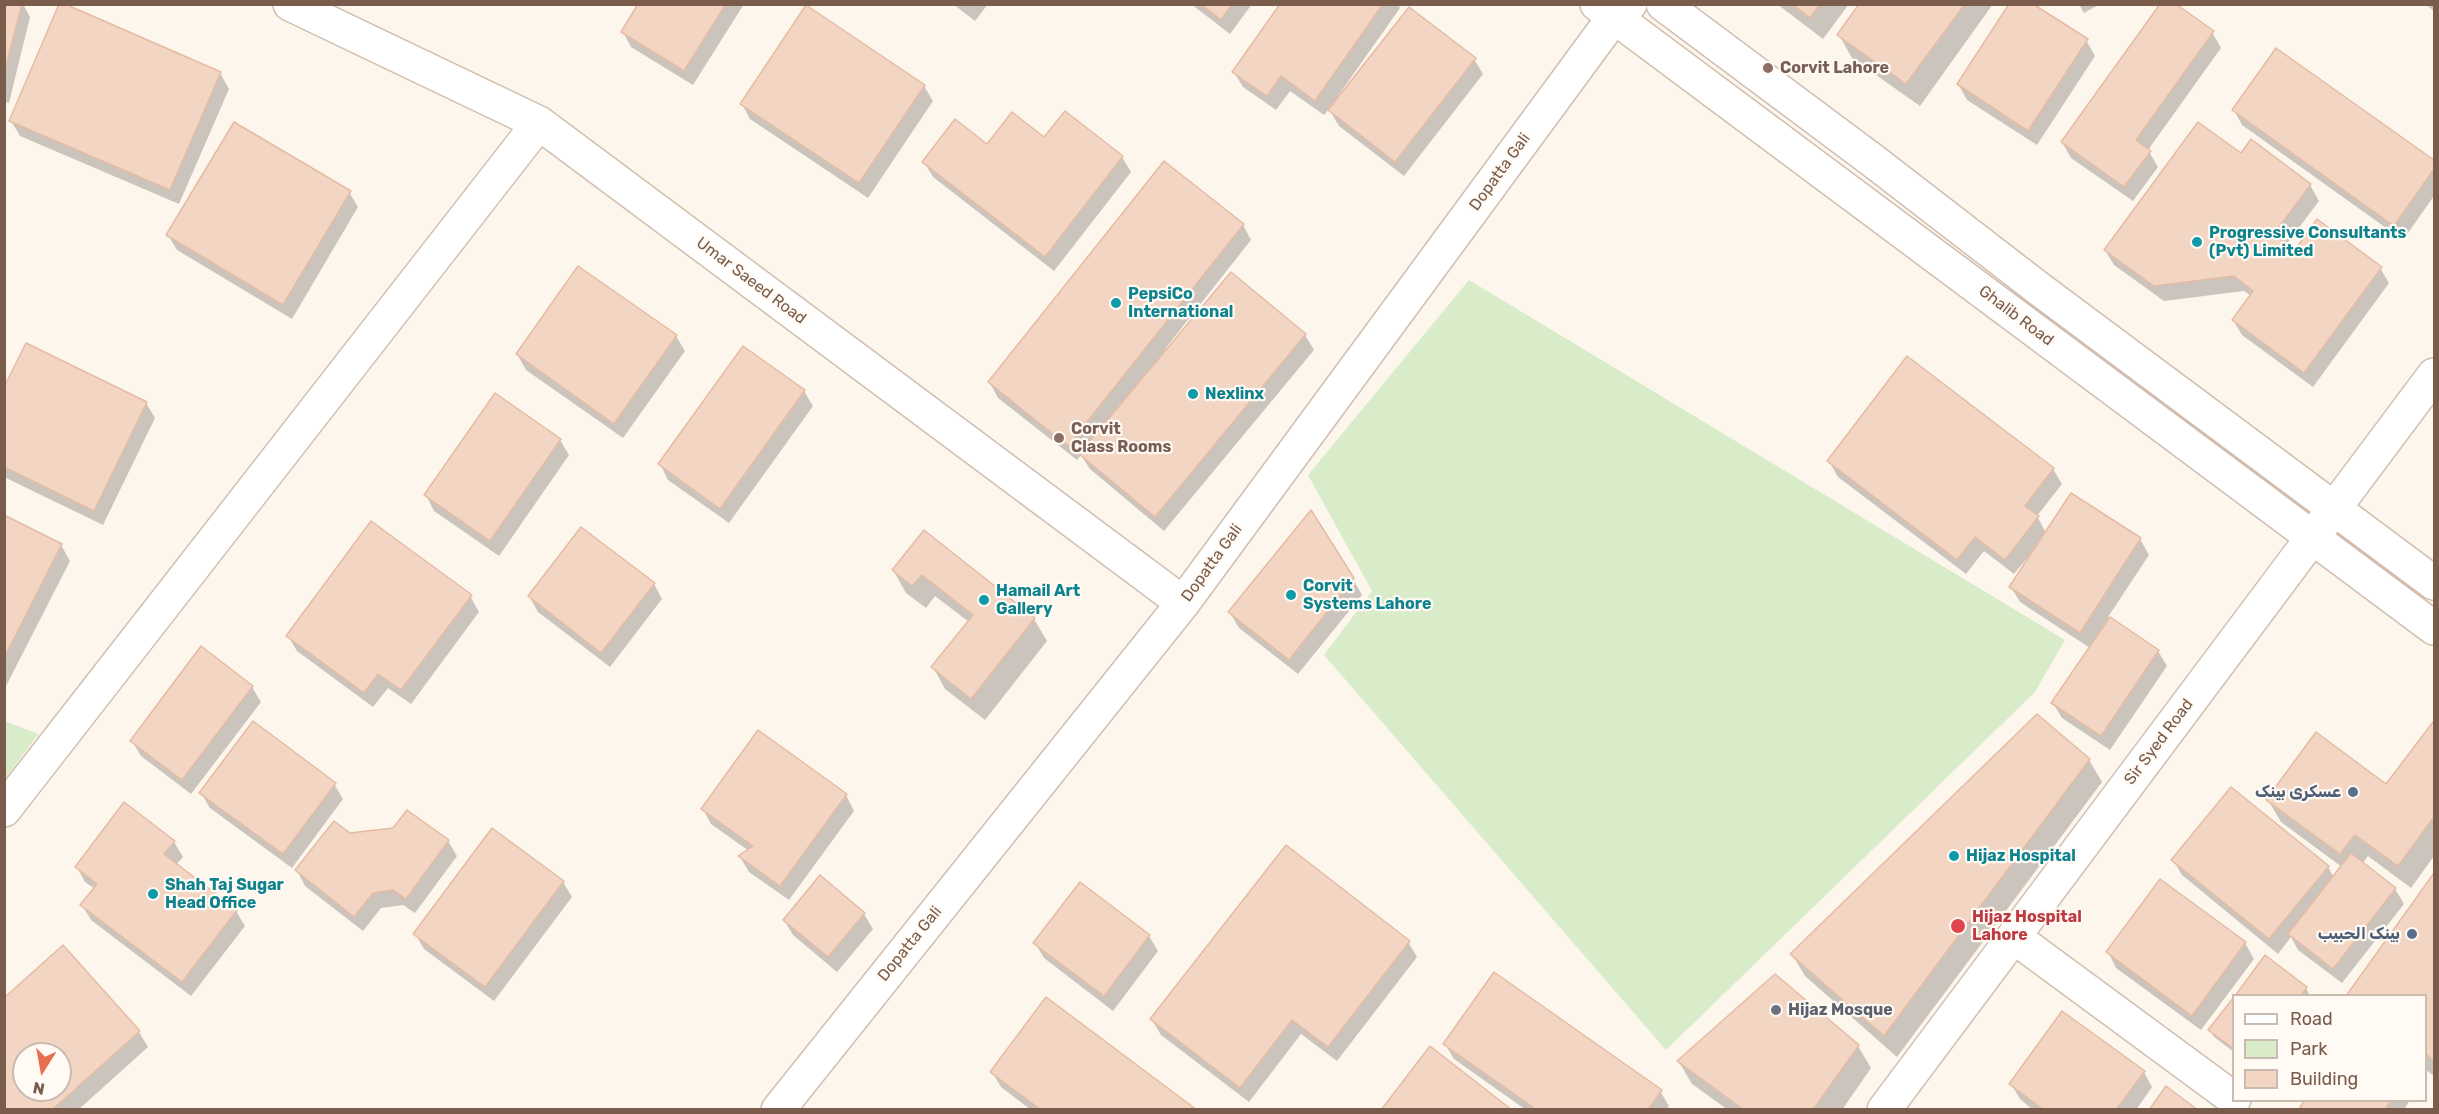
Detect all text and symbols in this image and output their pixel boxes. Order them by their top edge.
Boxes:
place label: Corvit Lahore [1780,58,1889,78]
marker: Corvit Lahore [1761,61,1775,75]
street label: Dopatta Gali [1465,129,1535,215]
place label: Progressive Consultants (Pvt) Limited [2209,223,2406,261]
street label: Umar Saeed Road [692,234,810,328]
marker: Progressive Consultants (Pvt) Limited [2190,235,2204,249]
street label: Ghalib Road [1975,282,2057,350]
place label: PepsiCo International [1128,284,1233,322]
marker: PepsiCo International [1109,296,1123,310]
place label: Nexlinx [1205,384,1264,404]
marker: Nexlinx [1186,387,1200,401]
place label: Corvit Class Rooms [1071,419,1171,457]
marker: Corvit Class Rooms [1052,431,1066,445]
street label: Dopatta Gali [1177,520,1247,606]
place label: Corvit Systems Lahore [1303,576,1431,614]
place label: Hamail Art Gallery [996,581,1080,619]
marker: Corvit Systems Lahore [1284,588,1298,602]
marker: Hamail Art Gallery [977,593,991,607]
street label: Sir Syed Road [2120,695,2198,789]
place label: عسکری بینک [2255,782,2341,802]
marker: عسکری بینک [2346,785,2360,799]
place label: Hijaz Hospital [1966,846,2076,866]
marker: Hijaz Hospital [1947,849,1961,863]
place label: Shah Taj Sugar Head Office [165,875,284,913]
marker: Shah Taj Sugar Head Office [146,887,160,901]
street label: Dopatta Gali [874,903,946,985]
place label: Hijaz Hospital Lahore [1972,907,2082,945]
marker: Hijaz Hospital Lahore [1949,917,1967,935]
place label: بينک الحبيب [2318,924,2400,944]
marker: بينک الحبيب [2405,927,2419,941]
legend [2232,994,2427,1102]
place label: Hijaz Mosque [1788,1000,1893,1020]
marker: Hijaz Mosque [1769,1003,1783,1017]
text: Road [2290,1008,2333,1030]
text: Park [2290,1038,2327,1060]
north arrow [12,1042,72,1102]
text: Building [2290,1068,2358,1090]
text: N [31,1078,46,1099]

